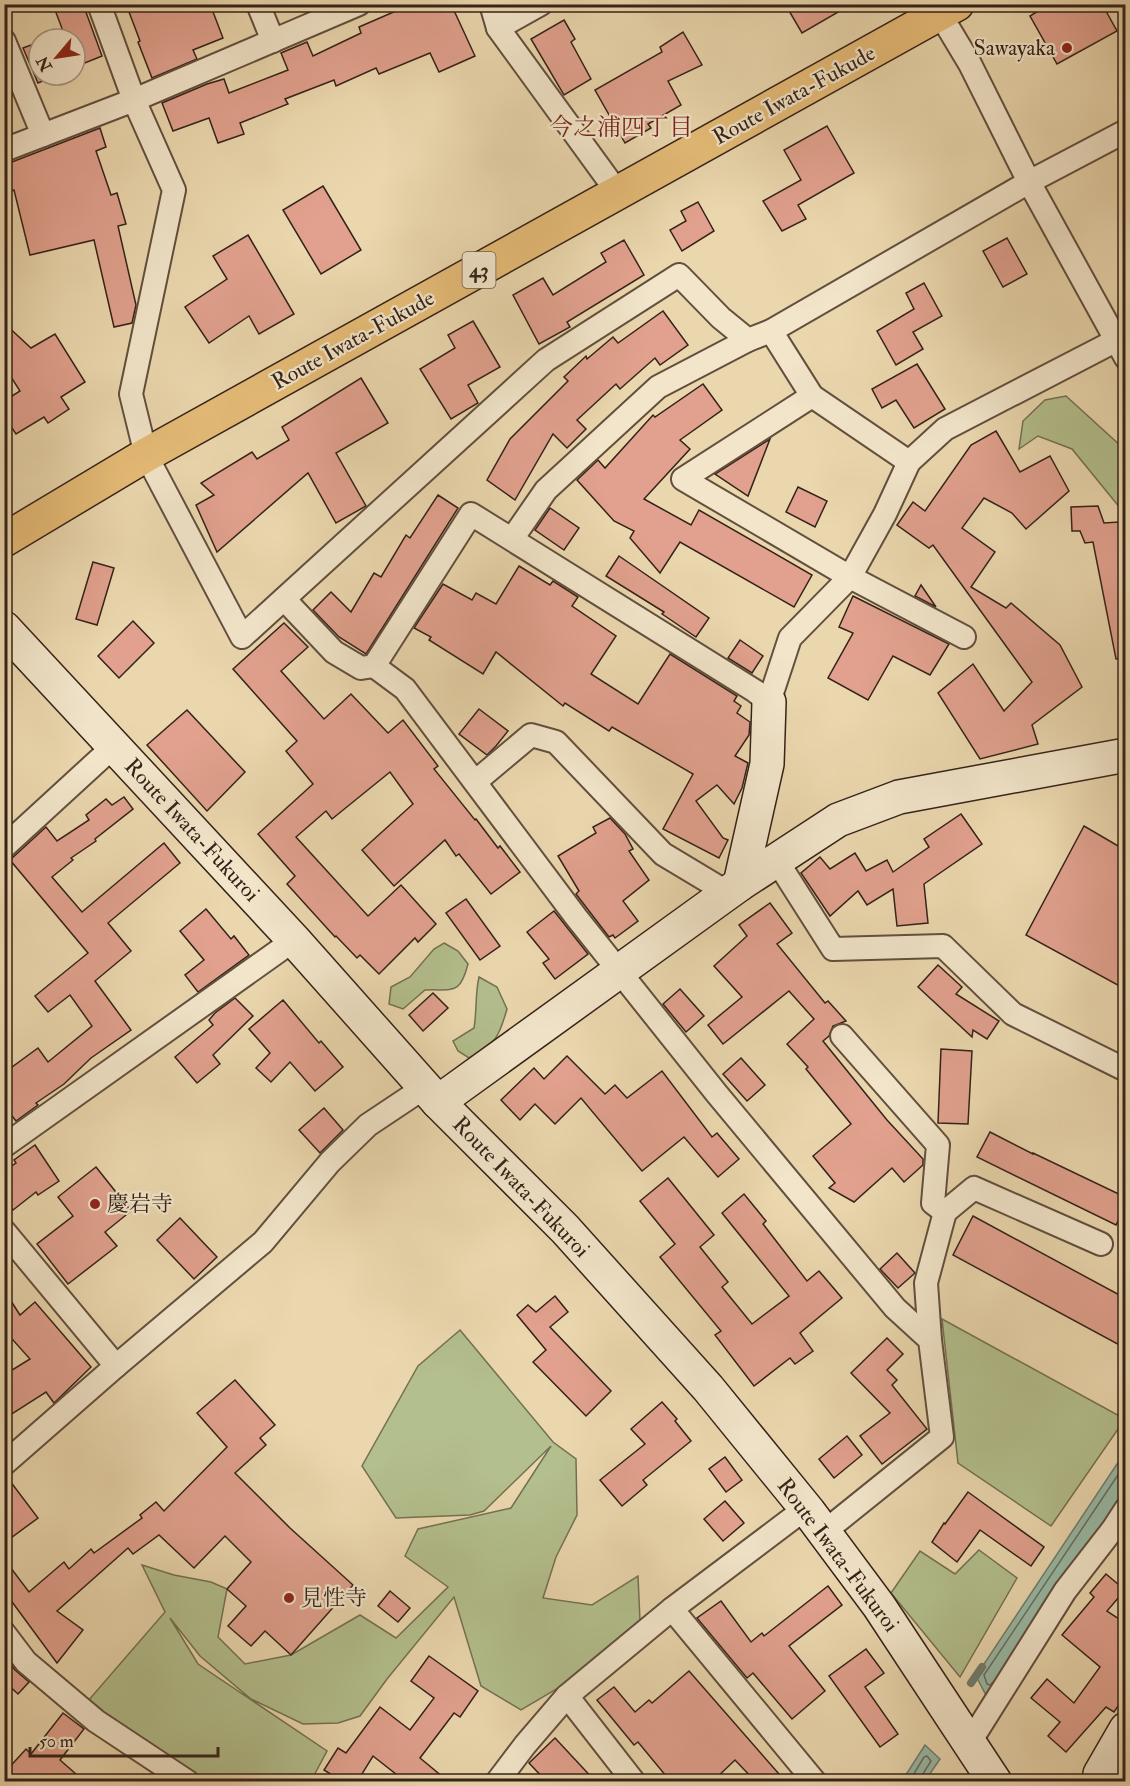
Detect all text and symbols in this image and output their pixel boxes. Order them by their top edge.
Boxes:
north arrow [27,27,87,87]
place label: Sawayaka [974,34,1056,62]
street label: Route Iwata-Fukude [708,39,880,151]
marker: Sawayaka [1060,41,1074,55]
text: N [32,52,57,76]
district label: 今之浦四丁目 [549,112,693,143]
road number: 43 [462,252,496,288]
street label: Route Iwata-Fukude [267,284,439,396]
street label: Route Iwata-Fukuroi [118,753,266,908]
street label: Route Iwata-Fukuroi [446,1110,596,1264]
place label: 慶岩寺 [107,1190,173,1218]
marker: 慶岩寺 [88,1197,102,1211]
street label: Route Iwata-Fukuroi [771,1472,905,1638]
place label: 見性寺 [301,1584,367,1612]
marker: 見性寺 [282,1591,296,1605]
scale bar [30,1720,218,1758]
text: 50 m [39,1730,74,1753]

